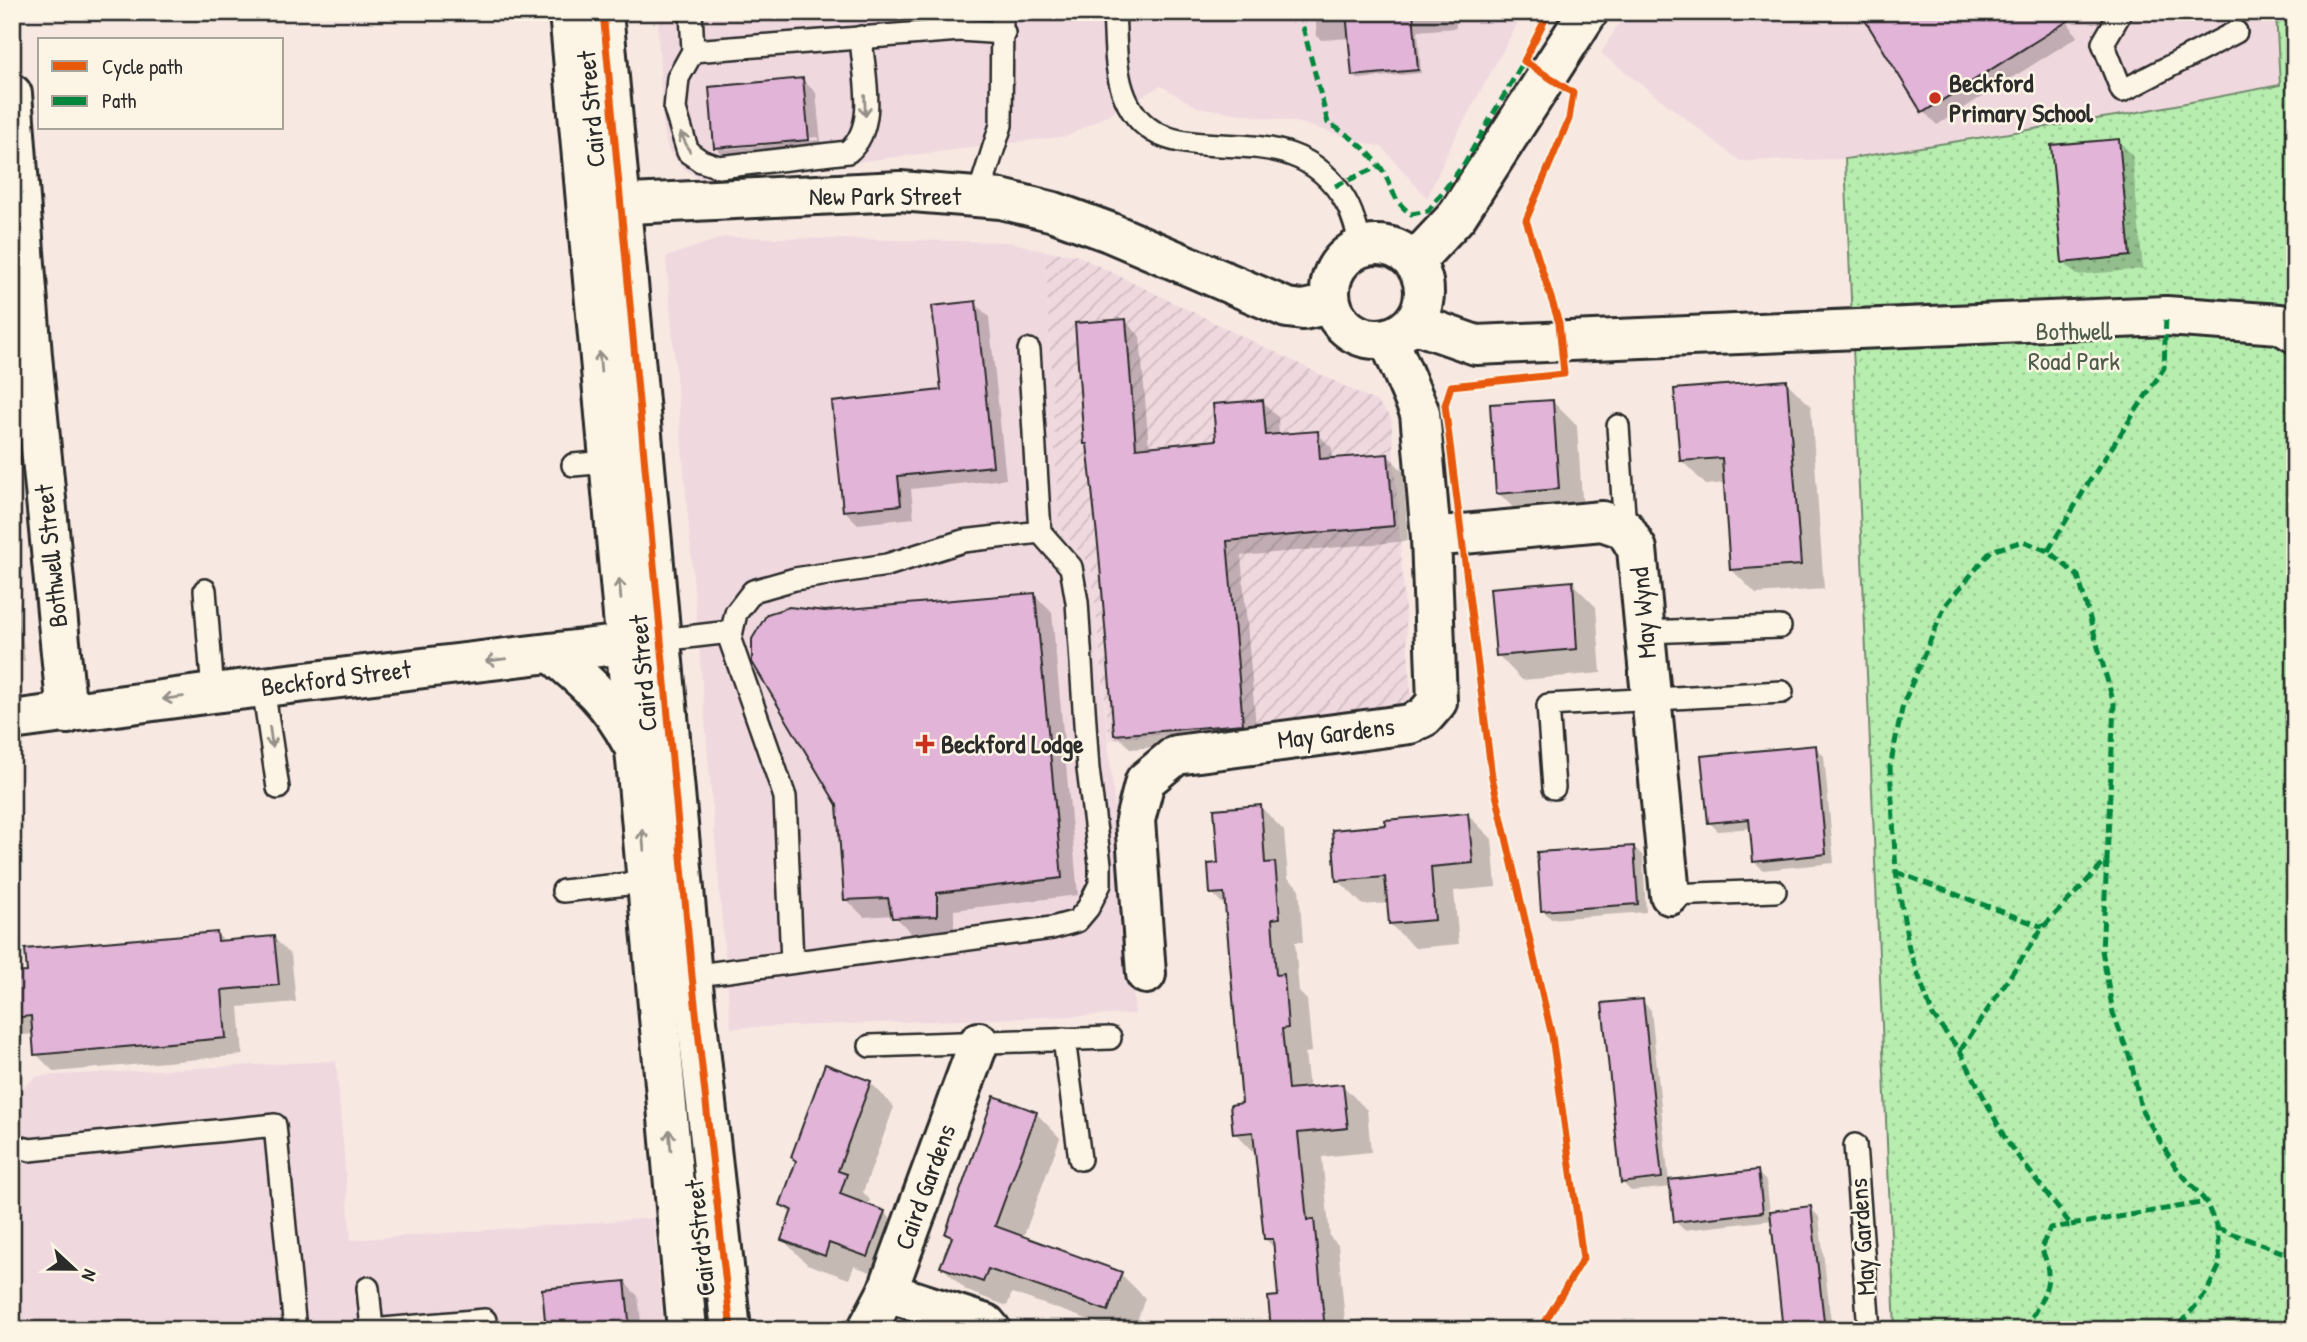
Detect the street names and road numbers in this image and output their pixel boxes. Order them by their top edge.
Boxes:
street label: Caird Street [568,48,613,169]
street label: New Park Street [809,178,962,213]
street label: Bothwell Street [25,482,75,629]
street label: May Wynd [1621,566,1664,660]
street label: Caird Street [620,612,665,733]
street label: Beckford Street [259,651,414,704]
street label: May Gardens [1275,708,1396,757]
street label: Caird Gardens [886,1119,963,1255]
street label: Caird Street [676,1177,723,1298]
street label: May Gardens [1840,1177,1883,1297]

